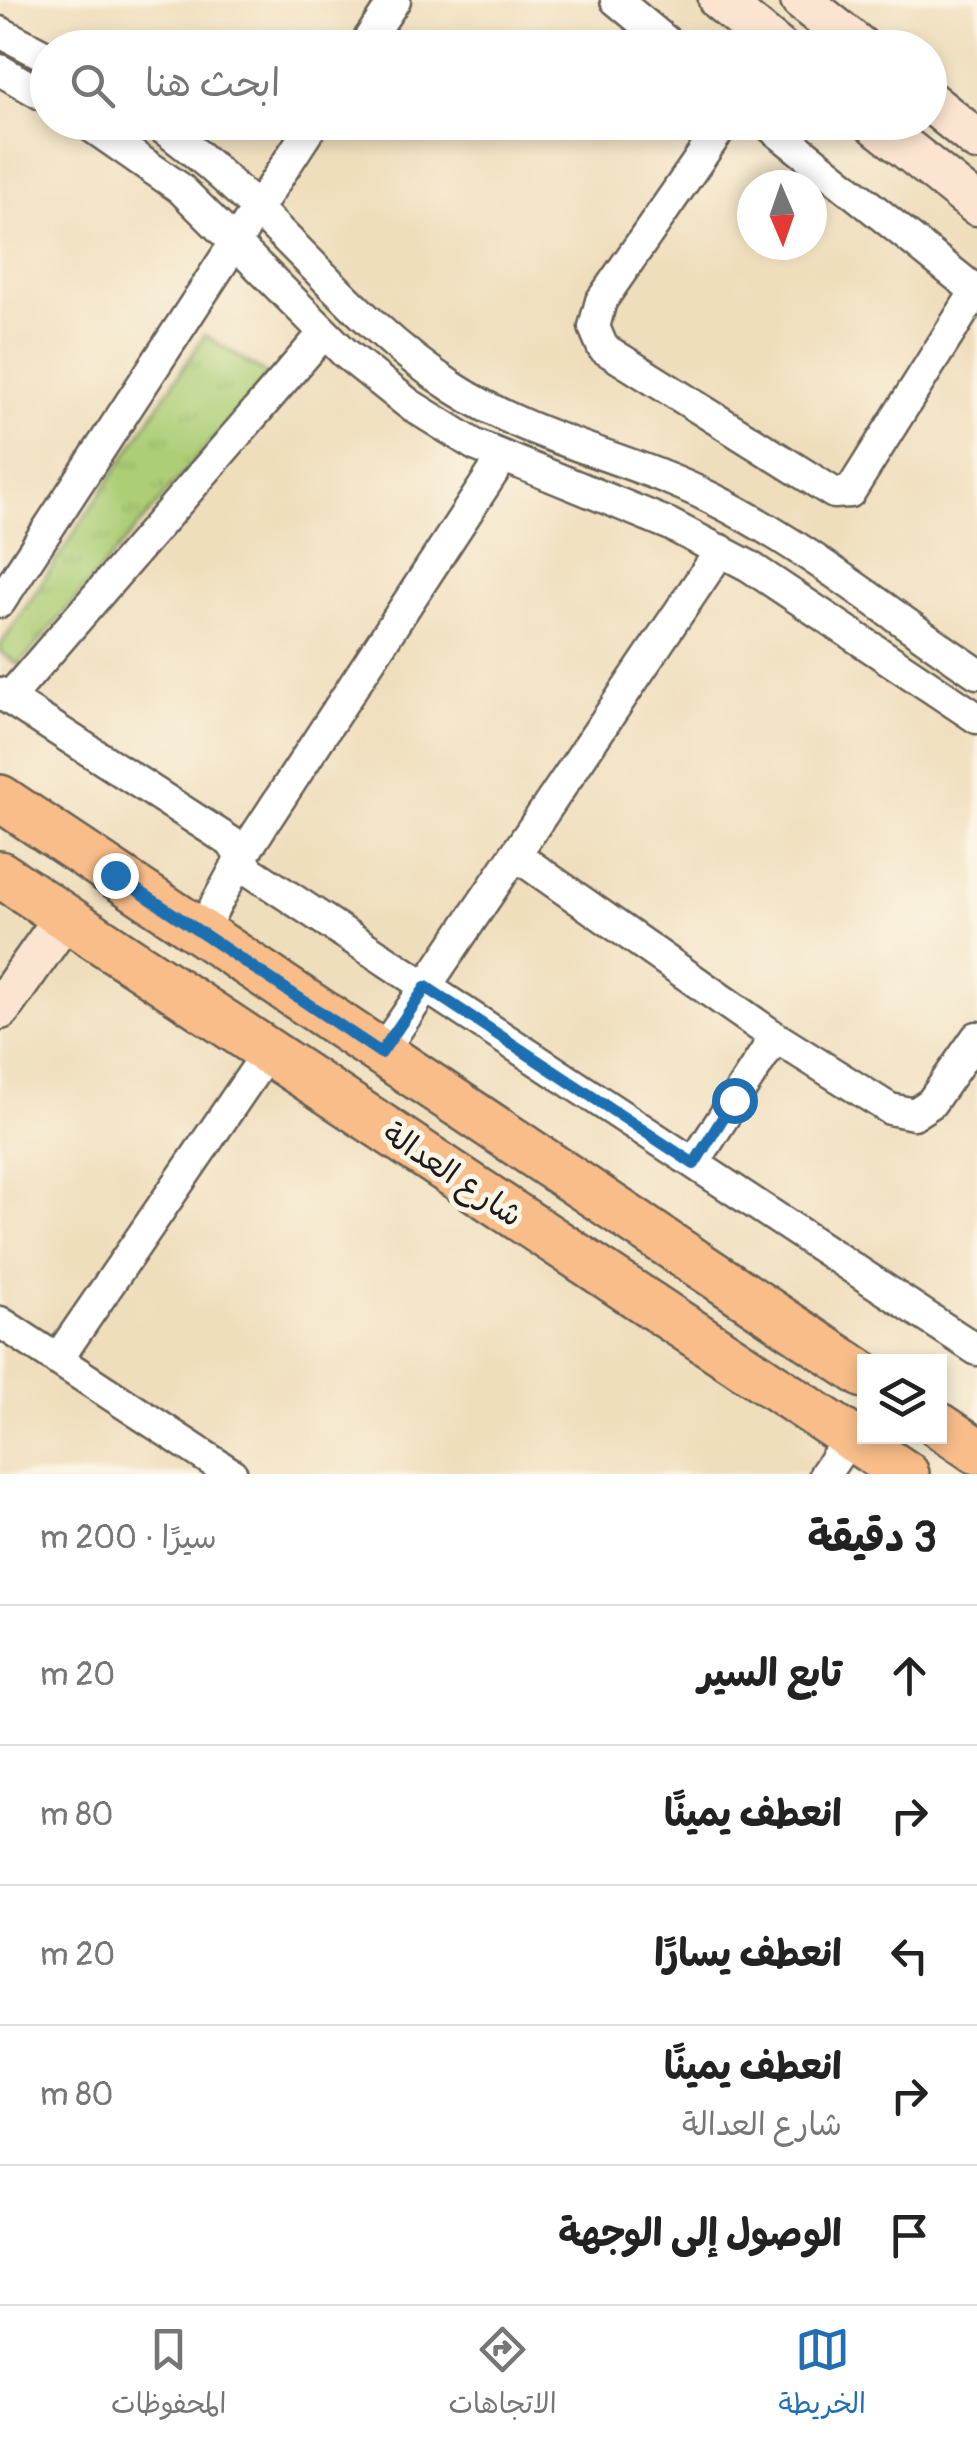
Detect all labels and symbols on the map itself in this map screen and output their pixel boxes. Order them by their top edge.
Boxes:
north arrow [737,170,827,260]
route end [93,853,139,899]
route start [712,1078,758,1124]
street label: شارع العدالة [374,1114,530,1238]

